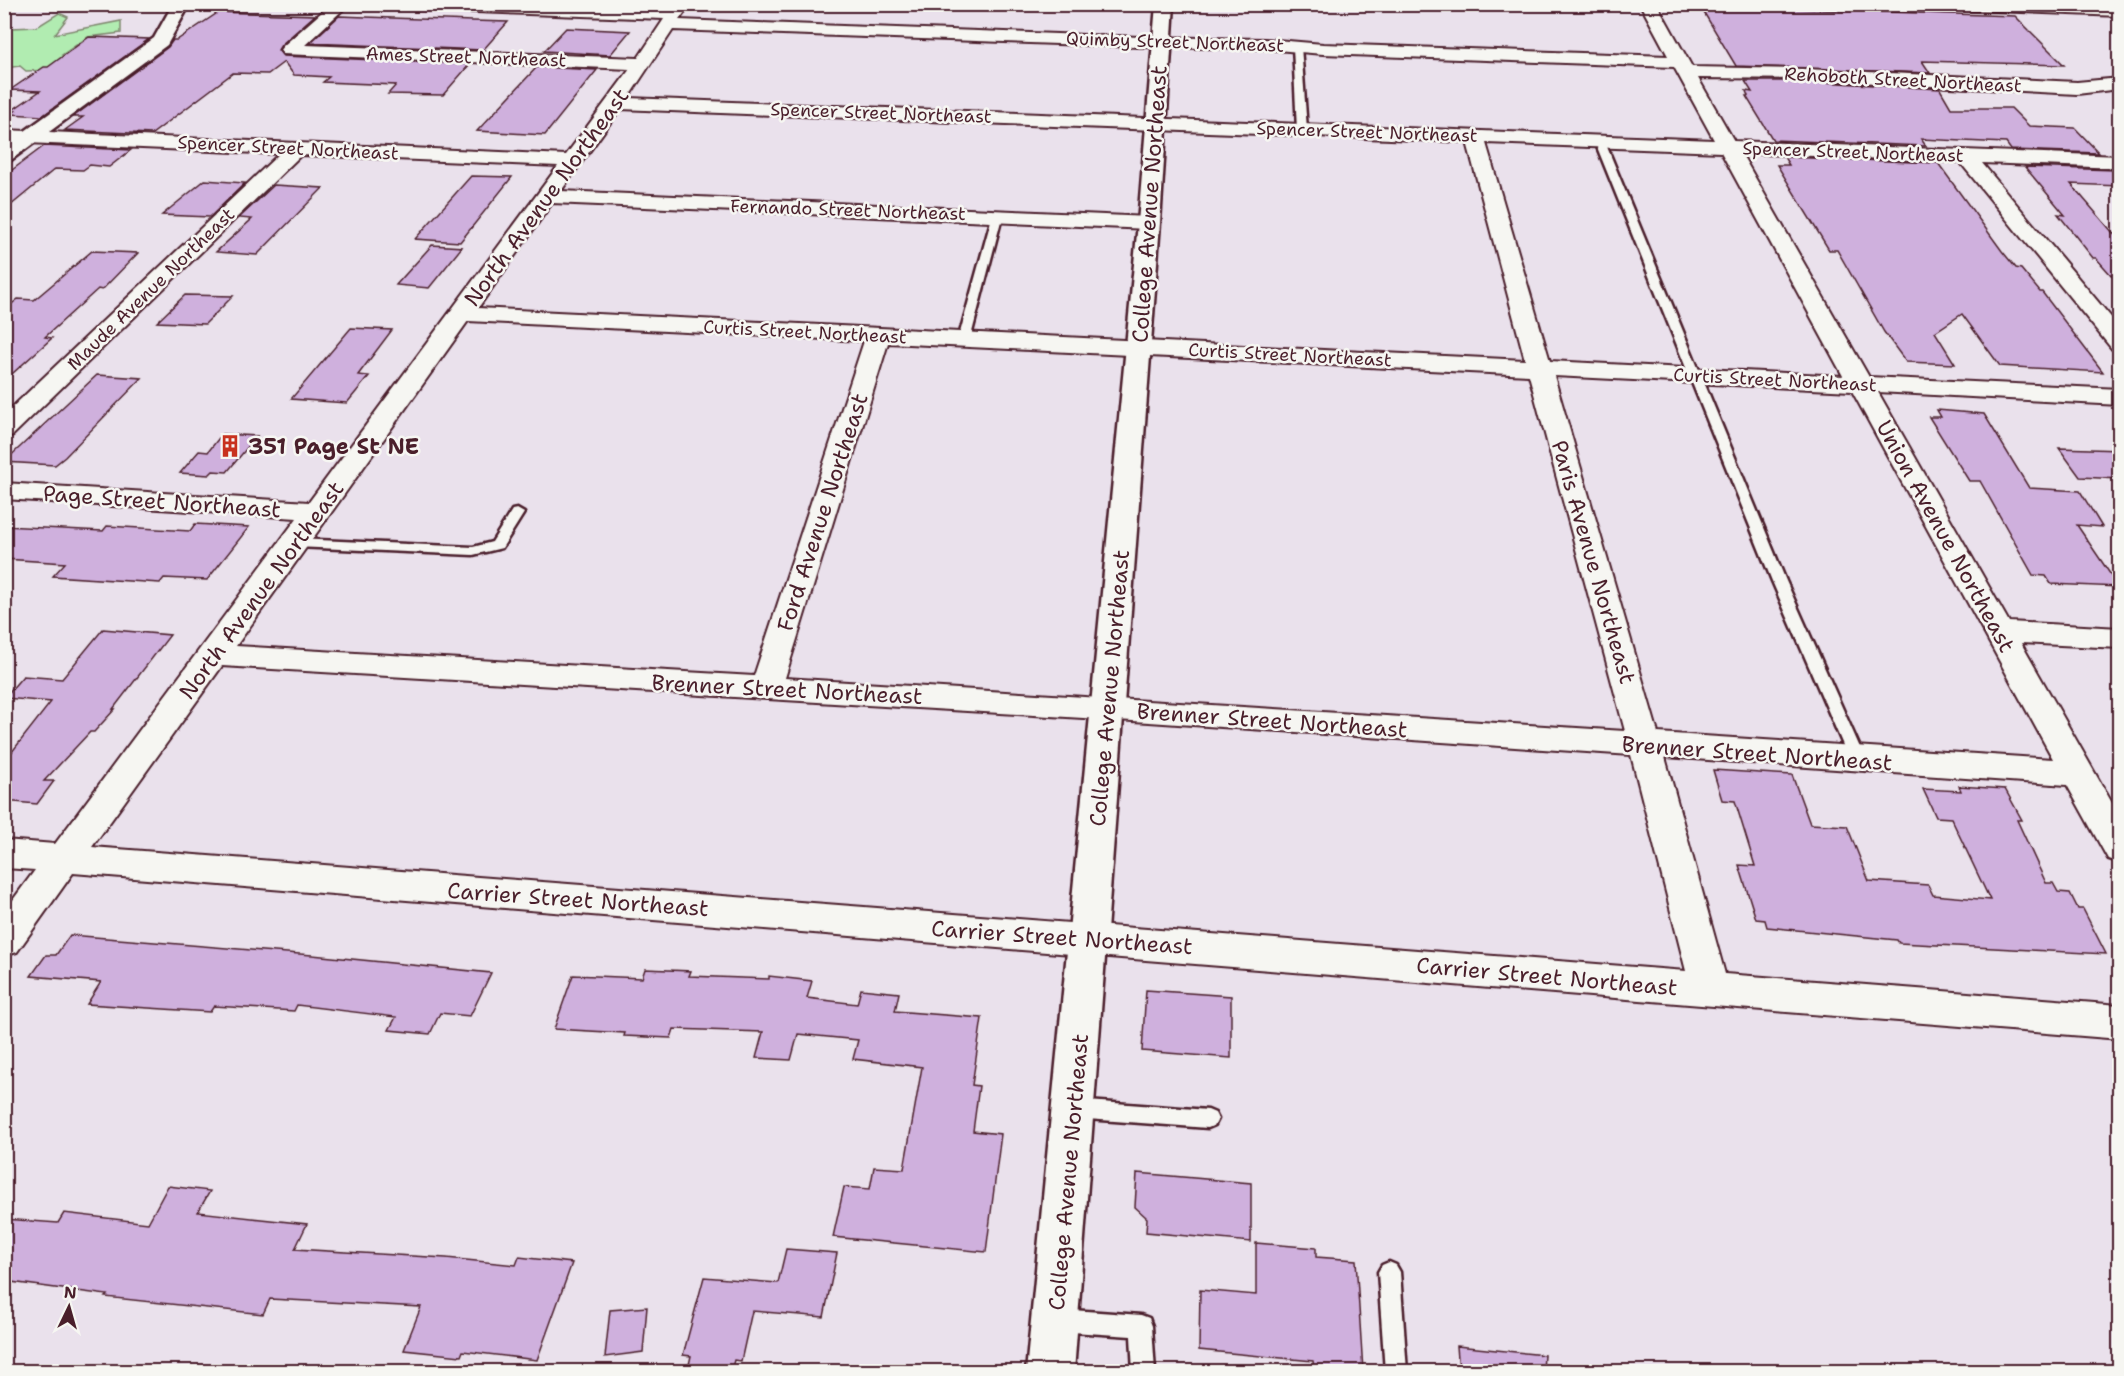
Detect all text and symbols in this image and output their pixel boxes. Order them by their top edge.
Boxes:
street label: Quimby Street Northeast [1066,26,1285,58]
street label: Ames Street Northeast [365,42,567,73]
street label: Rehoboth Street Northeast [1784,62,2022,98]
street label: College Avenue Northeast [1125,64,1174,344]
street label: North Avenue Northeast [457,82,635,312]
street label: Spencer Street Northeast [770,97,992,129]
street label: Spencer Street Northeast [1256,116,1478,148]
street label: Spencer Street Northeast [177,130,399,166]
street label: Spencer Street Northeast [1742,136,1964,168]
street label: Fernando Street Northeast [730,194,966,226]
street label: Maude Avenue Northeast [62,202,240,375]
street label: Curtis Street Northeast [703,315,907,349]
street label: Curtis Street Northeast [1188,338,1392,372]
street label: Curtis Street Northeast [1673,363,1877,397]
street label: Ford Avenue Northeast [770,389,875,635]
street label: Union Avenue Northeast [1870,415,2022,657]
place label: 351 Page St NE [248,432,419,461]
building icon: 351 Page St NE [217,433,243,459]
street label: Paris Avenue Northeast [1545,437,1642,687]
street label: North Avenue Northeast [172,475,350,705]
street label: Page Street Northeast [42,479,282,524]
street label: College Avenue Northeast [1083,548,1136,828]
street label: Brenner Street Northeast [651,668,923,711]
street label: Brenner Street Northeast [1136,697,1408,744]
street label: Brenner Street Northeast [1621,730,1893,777]
street label: Carrier Street Northeast [446,876,710,923]
street label: Carrier Street Northeast [930,914,1194,961]
street label: Carrier Street Northeast [1415,951,1679,1002]
street label: College Avenue Northeast [1042,1032,1095,1312]
north arrow [39,1277,99,1337]
text: N [63,1282,77,1304]

